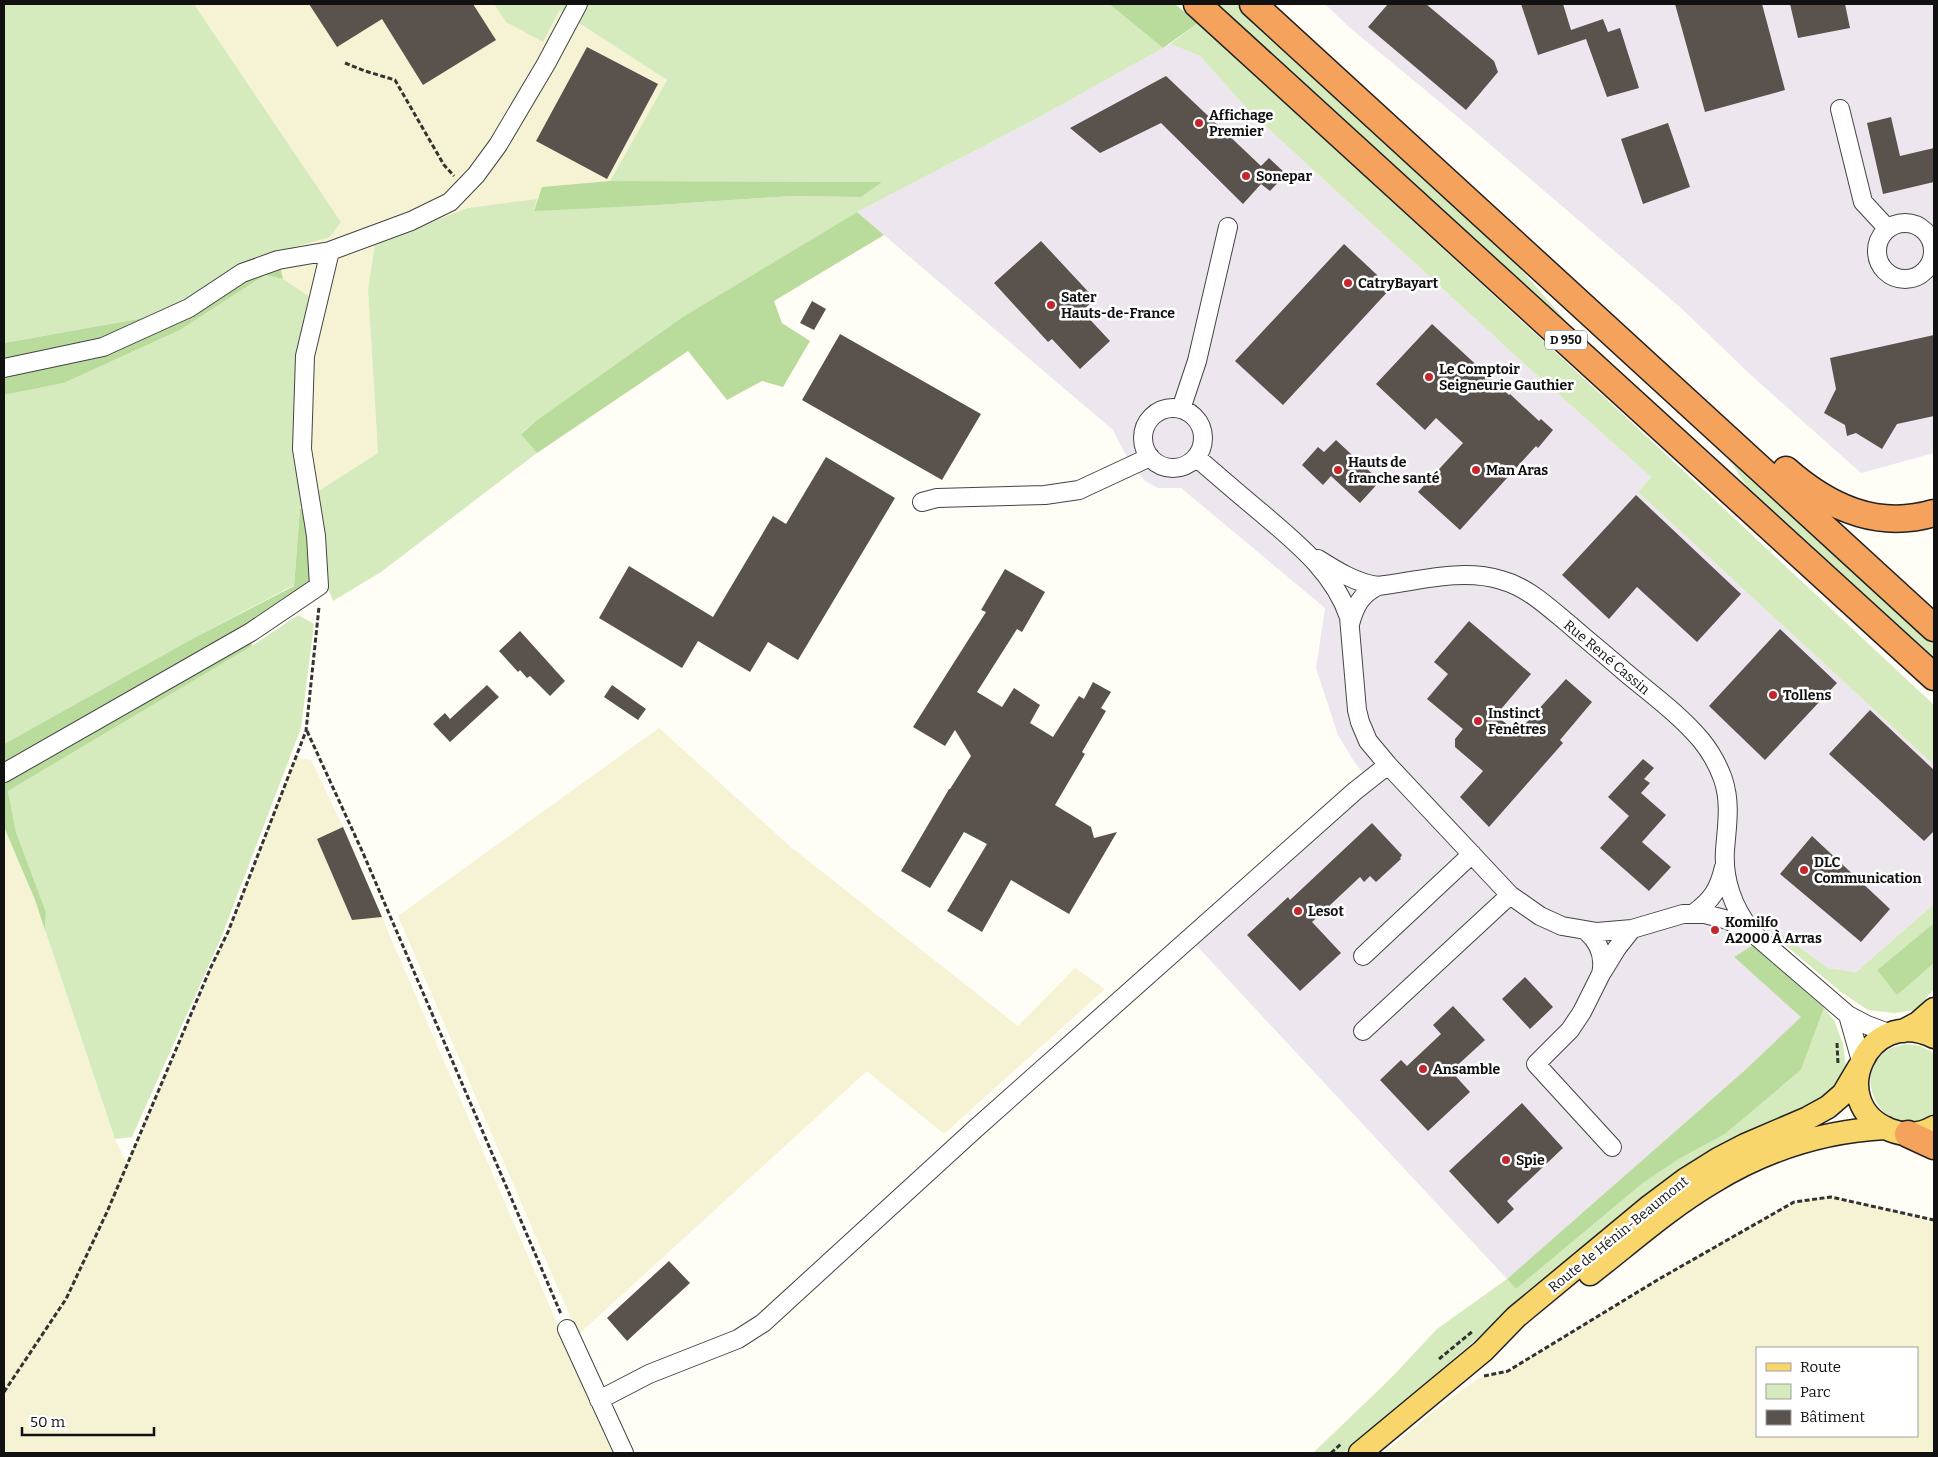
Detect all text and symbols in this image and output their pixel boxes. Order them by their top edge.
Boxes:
place label: Affichage Premier [1209,107,1274,140]
marker: Affichage Premier [1193,117,1205,129]
place label: Sonepar [1256,168,1312,185]
marker: Sonepar [1240,170,1252,182]
place label: CatryBayart [1358,275,1439,292]
marker: CatryBayart [1342,277,1354,289]
place label: Sater Hauts-de-France [1061,289,1175,322]
marker: Sater Hauts-de-France [1045,299,1057,311]
road number: D 950 [1545,330,1587,350]
place label: Le Comptoir Seigneurie Gauthier [1439,361,1574,394]
marker: Le Comptoir Seigneurie Gauthier [1423,371,1435,383]
place label: Hauts de franche santé [1348,454,1440,487]
place label: Man Aras [1486,462,1548,479]
marker: Hauts de franche santé [1332,464,1344,476]
marker: Man Aras [1470,464,1482,476]
street label: Rue René Cassin [1560,617,1653,698]
place label: Tollens [1783,687,1831,704]
marker: Tollens [1767,689,1779,701]
place label: Instinct Fenêtres [1488,705,1546,738]
marker: Instinct Fenêtres [1472,715,1484,727]
place label: DLC Communication [1814,854,1922,887]
marker: DLC Communication [1798,864,1810,876]
place label: Lesot [1308,903,1344,920]
marker: Lesot [1292,905,1304,917]
place label: Komilfo A2000 À Arras [1725,914,1822,947]
marker: Komilfo A2000 À Arras [1709,924,1721,936]
place label: Ansamble [1433,1061,1501,1078]
marker: Ansamble [1417,1063,1429,1075]
place label: Spie [1516,1152,1545,1169]
marker: Spie [1500,1154,1512,1166]
street label: Route de Hénin-Beaumont [1545,1173,1692,1296]
legend [1756,1347,1918,1437]
text: Route [1800,1358,1841,1376]
text: Parc [1800,1383,1831,1401]
scale bar [22,1404,155,1436]
text: Bâtiment [1800,1408,1865,1426]
text: 50 m [30,1413,66,1431]

